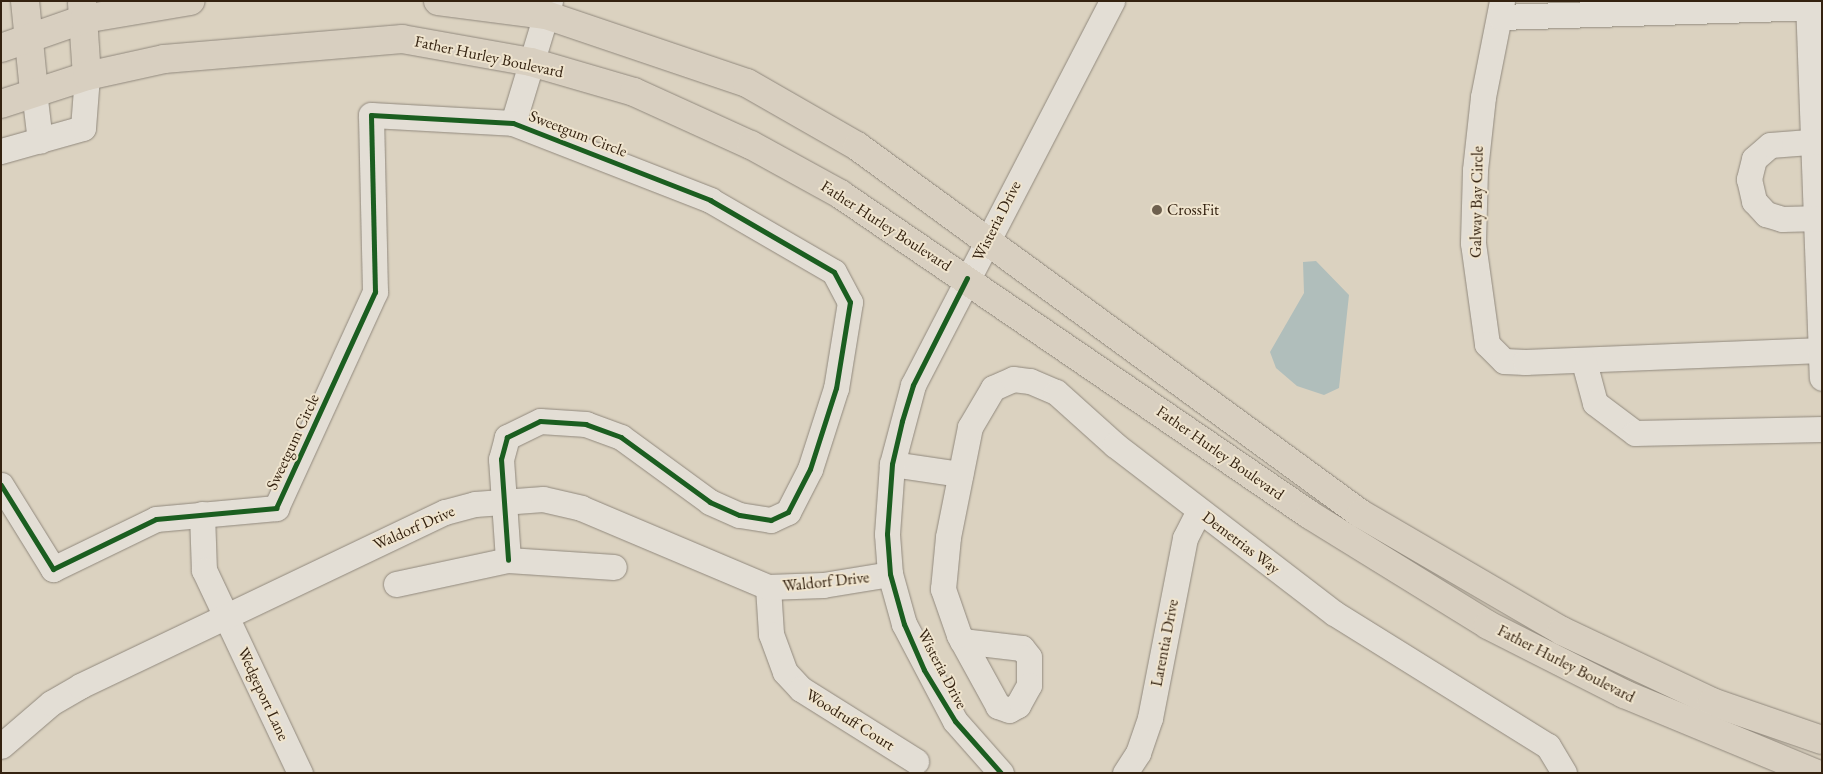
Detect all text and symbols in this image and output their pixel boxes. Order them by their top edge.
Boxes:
street label: Father Hurley Boulevard [413,32,565,82]
street label: Sweetgum Circle [526,106,630,162]
street label: Galway Bay Circle [1466,146,1488,258]
street label: Father Hurley Boulevard [817,177,955,275]
street label: Wisteria Drive [969,178,1025,264]
place label: CrossFit [1167,200,1219,220]
marker: CrossFit [1151,204,1163,216]
street label: Sweetgum Circle [262,391,324,493]
street label: Father Hurley Boulevard [1152,402,1288,504]
street label: Waldorf Drive [370,502,458,554]
street label: Demetrias Way [1198,508,1284,578]
street label: Waldorf Drive [782,568,870,596]
street label: Larentia Drive [1147,598,1183,688]
street label: Father Hurley Boulevard [1494,621,1638,707]
street label: Wisteria Drive [913,626,971,712]
street label: Wedgeport Lane [233,644,293,744]
street label: Woodruff Court [802,685,898,755]

